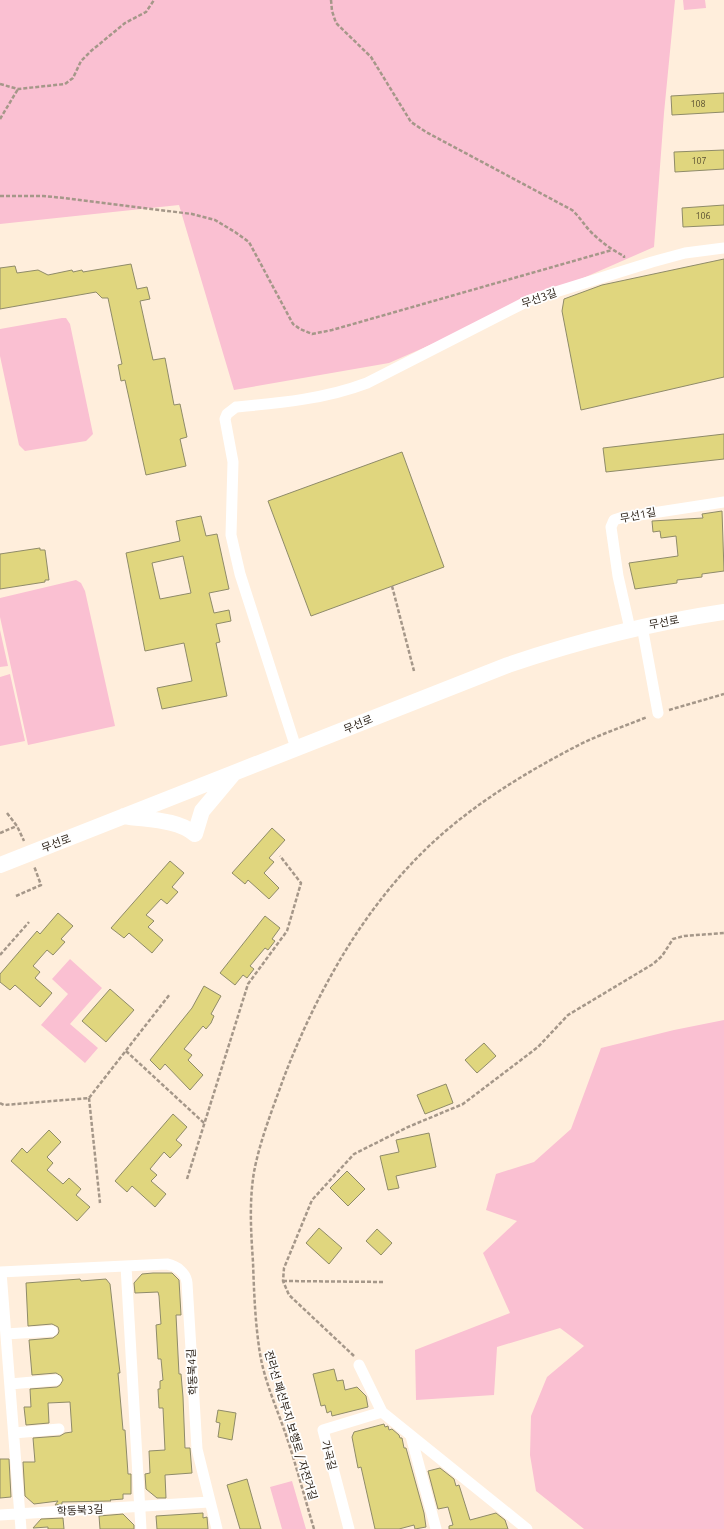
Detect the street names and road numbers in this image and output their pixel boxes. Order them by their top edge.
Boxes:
street label: 무선3길 [520,286,558,310]
street label: 무선1길 [619,506,657,524]
street label: 무선로 [648,613,680,631]
street label: 무선로 [342,713,374,735]
street label: 무선로 [40,832,72,854]
street label: 학동북4길 [185,1348,199,1396]
street label: 전라선 폐선부지 보행로 / 자전거길 [262,1349,320,1501]
street label: 가곡길 [319,1439,339,1471]
street label: 학동북3길 [56,1503,104,1517]

